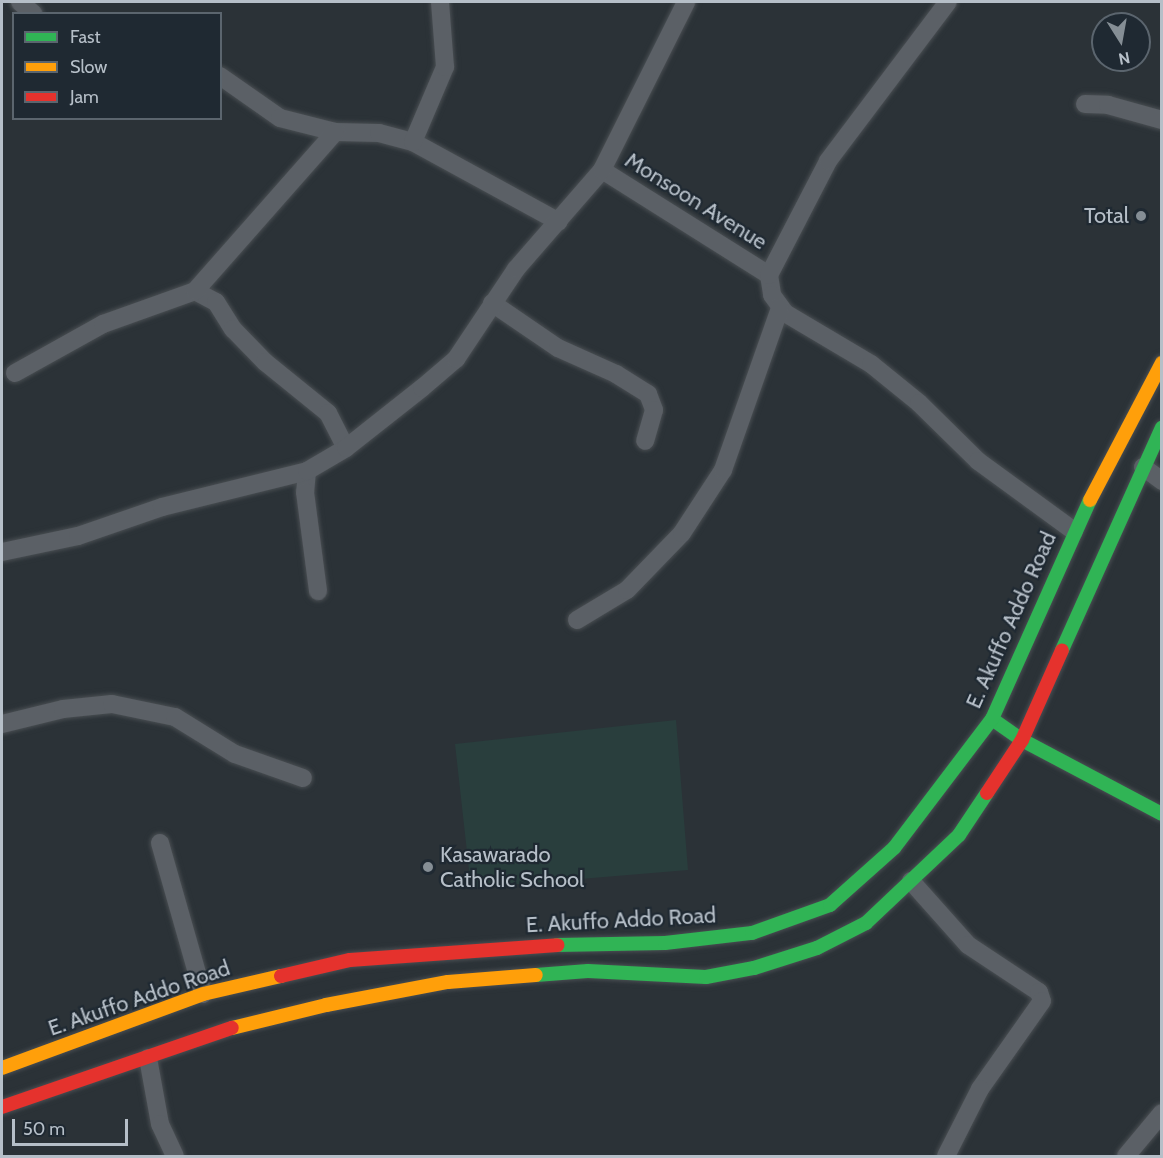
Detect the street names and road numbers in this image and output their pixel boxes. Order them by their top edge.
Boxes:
street label: Monsoon Avenue [620,147,772,255]
street label: E. Akuffo Addo Road [960,528,1062,712]
street label: E. Akuffo Addo Road [525,902,717,938]
street label: E. Akuffo Addo Road [45,955,233,1041]

